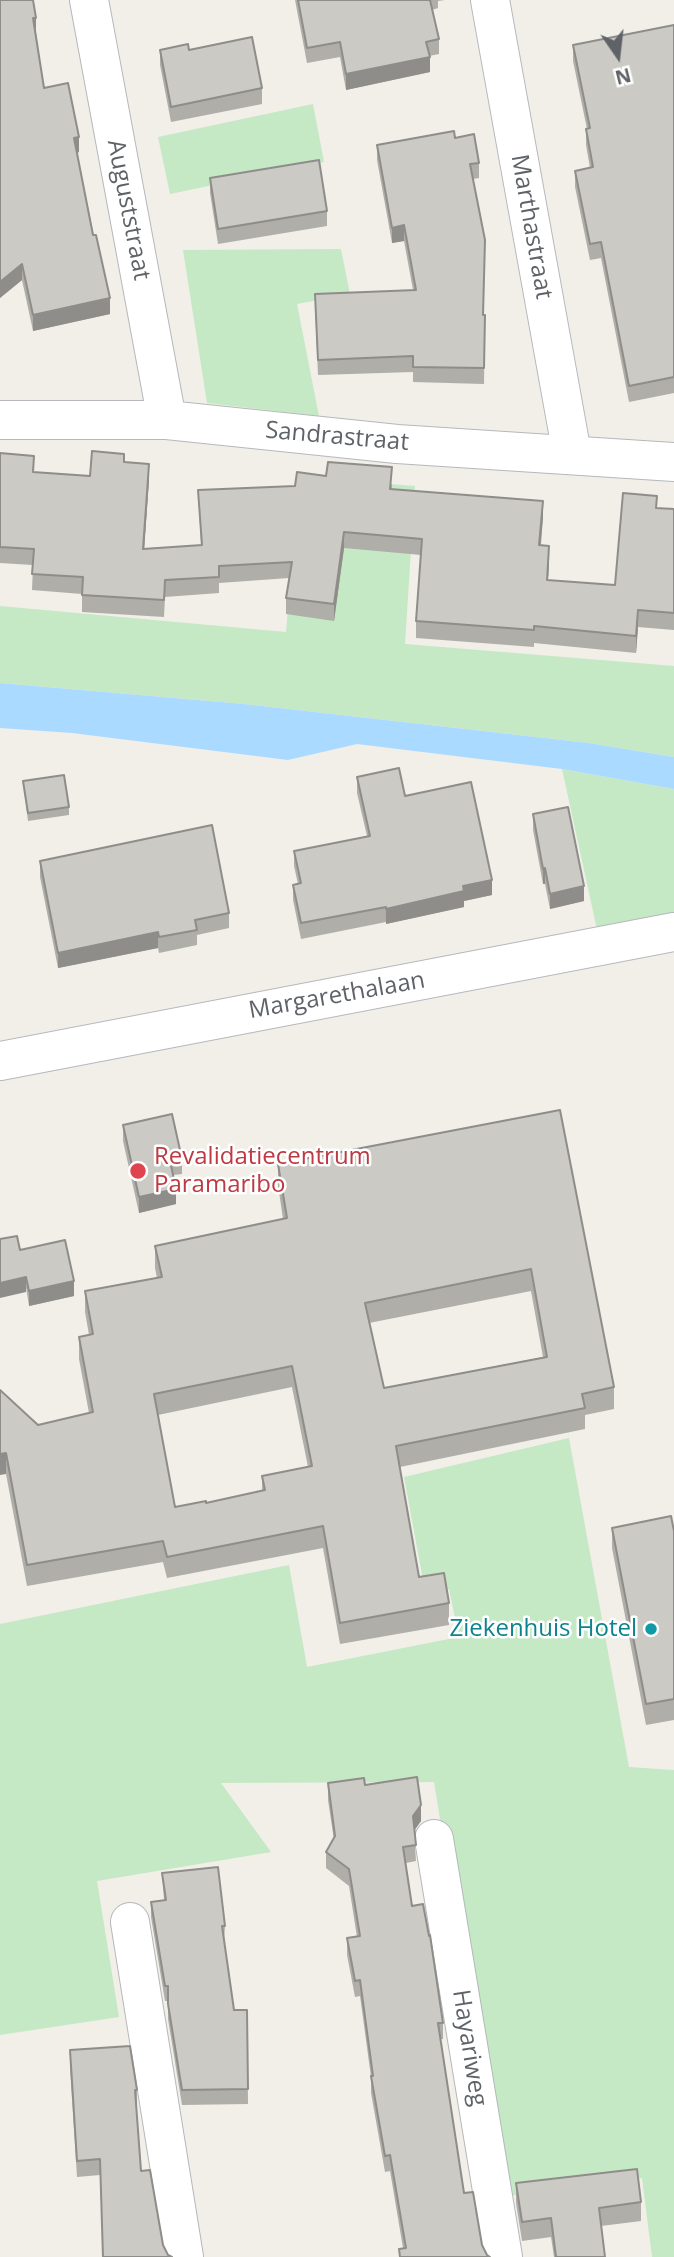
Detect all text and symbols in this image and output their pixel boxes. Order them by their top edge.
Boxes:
north arrow [583,21,653,91]
text: N [612,62,634,91]
street label: Auguststraat [100,137,156,283]
street label: Marthastraat [504,152,558,302]
street label: Sandrastraat [264,416,410,458]
street label: Margarethalaan [247,966,427,1026]
place label: Revalidatiecentrum Paramaribo [154,1143,371,1199]
marker: Revalidatiecentrum Paramaribo [128,1161,148,1181]
place label: Ziekenhuis Hotel [450,1615,637,1643]
marker: Ziekenhuis Hotel [643,1621,659,1637]
street label: Hayariweg [446,1988,492,2108]

